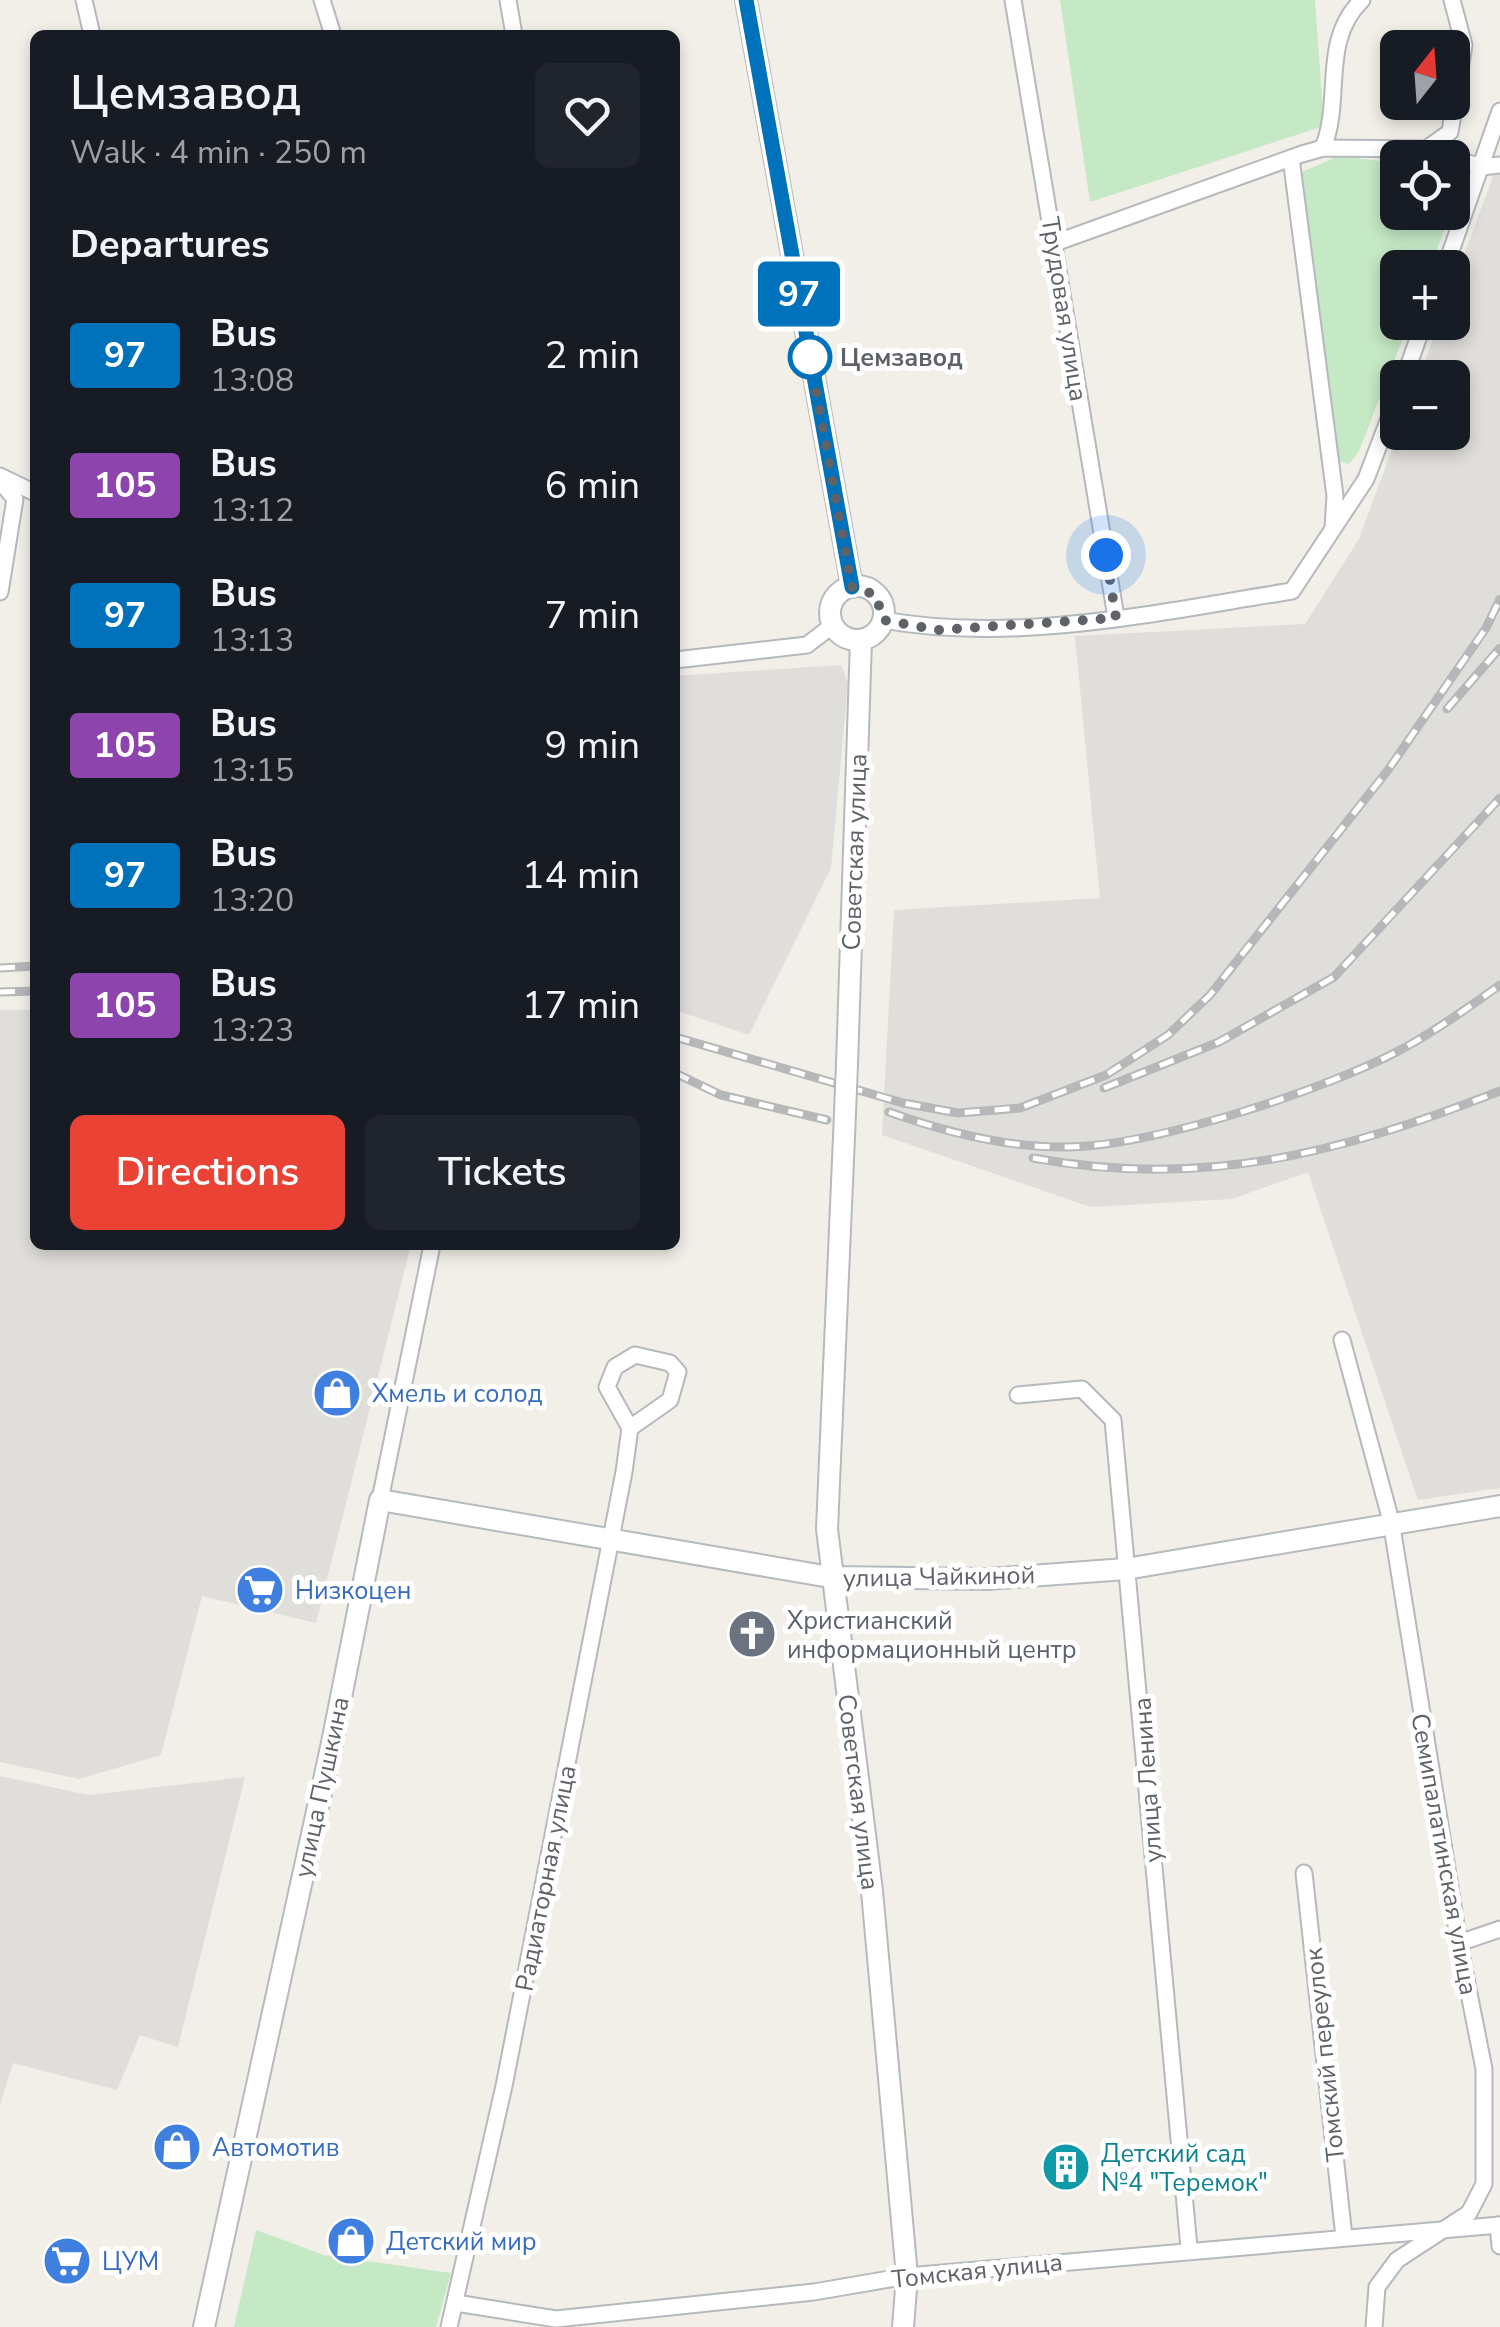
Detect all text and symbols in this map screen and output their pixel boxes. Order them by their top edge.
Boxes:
north arrow [1380,30,1470,120]
map controls [1380,30,1470,450]
text: Цемзавод [70,60,301,126]
button: heart [535,63,640,168]
text: Walk · 4 min · 250 m [70,131,367,174]
button: locate [1380,140,1470,230]
street label: Трудовая улица [1033,214,1095,404]
text: Departures [70,219,269,270]
button: + [1380,250,1470,340]
line badge: 97 [754,262,844,326]
text: 97 [778,271,820,318]
text: Bus [210,308,277,359]
text: 2 min [545,330,640,381]
text: 97 [104,332,146,379]
marker: Цемзавод [789,336,831,378]
place label: Цемзавод [840,341,963,375]
text: 13:08 [210,359,294,402]
button: − [1380,360,1470,450]
text: Bus [210,438,277,489]
text: 6 min [545,460,640,511]
text: 105 [93,462,157,509]
text: 13:12 [210,489,294,532]
your location [1081,530,1131,580]
text: Bus [210,568,277,619]
text: 7 min [545,590,640,641]
text: 97 [104,592,146,639]
text: 13:13 [210,619,294,662]
text: Bus [210,698,277,749]
text: 9 min [545,720,640,771]
text: 105 [93,722,157,769]
text: 13:15 [210,749,294,792]
street label: Советская улица [835,753,875,951]
text: Bus [210,828,277,879]
text: 14 min [522,850,640,901]
text: 97 [104,852,146,899]
text: 13:20 [210,879,294,922]
text: Bus [210,958,277,1009]
text: 17 min [522,980,640,1031]
text: 105 [93,982,157,1029]
text: 13:23 [210,1009,294,1052]
button: Directions [70,1115,345,1230]
button: Tickets [365,1115,640,1230]
shop icon: Хмель и солод [311,1367,363,1419]
place label: Хмель и солод [372,1377,543,1411]
street label: улица Чайкиной [843,1558,1035,1596]
supermarket icon: Низкоцен [234,1564,286,1616]
place label: Низкоцен [295,1574,412,1608]
place label: Христианский информационный центр [787,1604,1077,1667]
church icon: Христианский информационный центр [726,1608,778,1660]
street label: Советская улица [829,1692,887,1892]
street label: улица Пушкина [286,1694,358,1881]
street label: улица Ленина [1125,1696,1171,1864]
street label: Семипалатинская улица [1402,1711,1486,1998]
street label: Радиаторная улица [507,1762,585,1994]
street label: Томский переулок [1297,1945,1353,2163]
shop icon: Автомотив [151,2121,203,2173]
place label: Автомотив [212,2131,339,2165]
place label: Детский сад №4 "Теремок" [1101,2137,1268,2200]
building icon: Детский сад №4 "Теремок" [1040,2141,1092,2193]
shop icon: Детский мир [325,2215,377,2267]
place label: Детский мир [386,2225,537,2259]
supermarket icon: ЦУМ [41,2235,93,2287]
place label: ЦУМ [102,2245,159,2279]
street label: Томская улица [890,2245,1064,2297]

